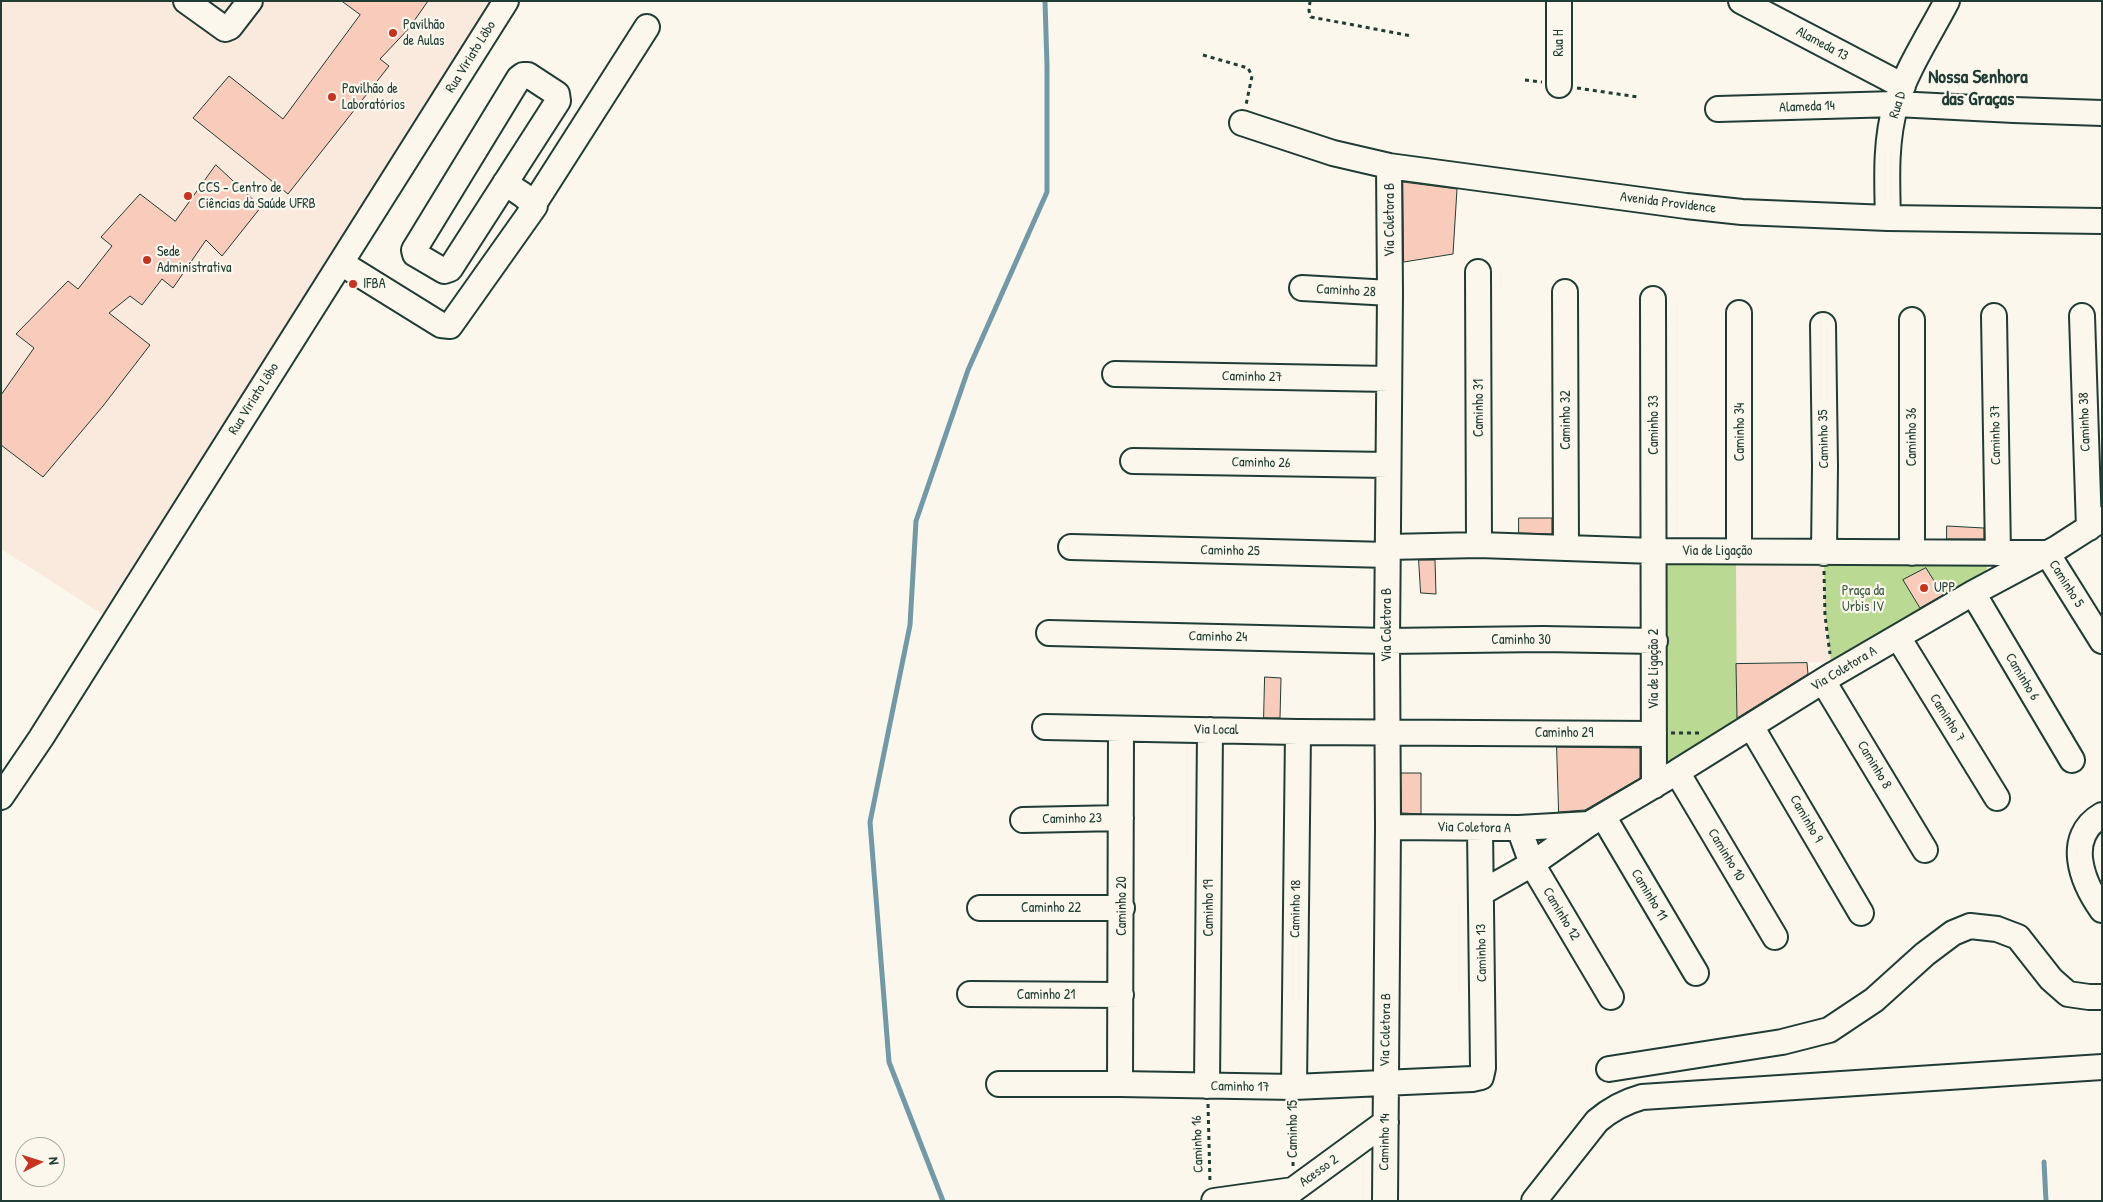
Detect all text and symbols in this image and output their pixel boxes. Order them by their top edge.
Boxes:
place label: Pavilhão de Aulas [403,17,445,49]
street label: Rua Viriato Lôbo [442,18,500,96]
street label: Alameda 13 [1793,23,1851,65]
marker: Pavilhão de Aulas [387,27,399,39]
street label: Rua H [1551,29,1567,57]
district label: Nossa Senhora das Graças [1928,67,2028,111]
place label: Pavilhão de Laboratórios [342,81,405,114]
street label: Rua D [1886,89,1910,121]
marker: Pavilhão de Laboratórios [326,91,338,103]
street label: Alameda 14 [1779,98,1835,116]
place label: CCS - Centro de Ciências da Saúde UFRB [198,180,316,212]
street label: Via Coletora B [1382,183,1398,257]
street label: Avenida Providence [1619,189,1717,217]
marker: CCS - Centro de Ciências da Saúde UFRB [182,190,194,202]
place label: Sede Administrativa [157,244,232,276]
marker: Sede Administrativa [141,254,153,266]
place label: IFBA [363,276,385,292]
marker: IFBA [347,278,359,290]
street label: Caminho 28 [1316,281,1376,301]
street label: Rua Viriato Lôbo [225,360,283,438]
street label: Caminho 27 [1222,368,1282,386]
street label: Caminho 31 [1471,379,1487,437]
street label: Caminho 32 [1558,390,1574,450]
street label: Caminho 38 [2076,392,2094,452]
street label: Caminho 33 [1646,395,1662,455]
street label: Caminho 34 [1732,403,1748,461]
street label: Caminho 37 [1987,405,2005,465]
street label: Caminho 36 [1904,408,1920,466]
street label: Caminho 35 [1815,409,1833,469]
street label: Caminho 26 [1231,454,1291,472]
street label: Caminho 25 [1200,542,1260,560]
street label: Via de Ligação [1682,543,1752,559]
street label: Caminho 5 [2045,557,2087,611]
place label: UPP [1934,580,1955,596]
marker: UPP [1918,582,1930,594]
park label: Praça da Urbis IV [1842,583,1884,616]
street label: Via Coletora B [1379,588,1395,662]
street label: Caminho 24 [1189,628,1247,646]
street label: Via de Ligação 2 [1646,629,1662,709]
street label: Caminho 30 [1491,632,1551,648]
street label: Via Coletora A [1808,643,1880,695]
street label: Caminho 6 [2001,650,2043,704]
street label: Caminho 7 [1926,691,1968,745]
street label: Via Local [1193,721,1239,739]
street label: Caminho 29 [1535,725,1593,741]
street label: Caminho 8 [1853,738,1895,792]
street label: Caminho 9 [1786,792,1826,846]
street label: Caminho 23 [1042,810,1102,828]
street label: Via Coletora A [1437,819,1511,837]
street label: Caminho 10 [1704,826,1748,884]
street label: Caminho 11 [1627,866,1671,924]
street label: Caminho 20 [1114,876,1130,936]
street label: Caminho 19 [1201,879,1217,937]
street label: Caminho 18 [1287,880,1305,938]
street label: Caminho 12 [1539,885,1583,943]
street label: Caminho 22 [1021,900,1081,916]
street label: Caminho 13 [1473,924,1491,982]
street label: Caminho 21 [1017,987,1075,1003]
street label: Via Coletora B [1377,993,1395,1067]
street label: Caminho 17 [1210,1078,1270,1096]
street label: Caminho 15 [1285,1100,1301,1158]
street label: Caminho 14 [1376,1113,1394,1171]
street label: Caminho 16 [1189,1115,1207,1173]
north arrow [15,1137,65,1187]
street label: Acesso 2 [1296,1151,1342,1191]
text: N [45,1156,64,1165]

